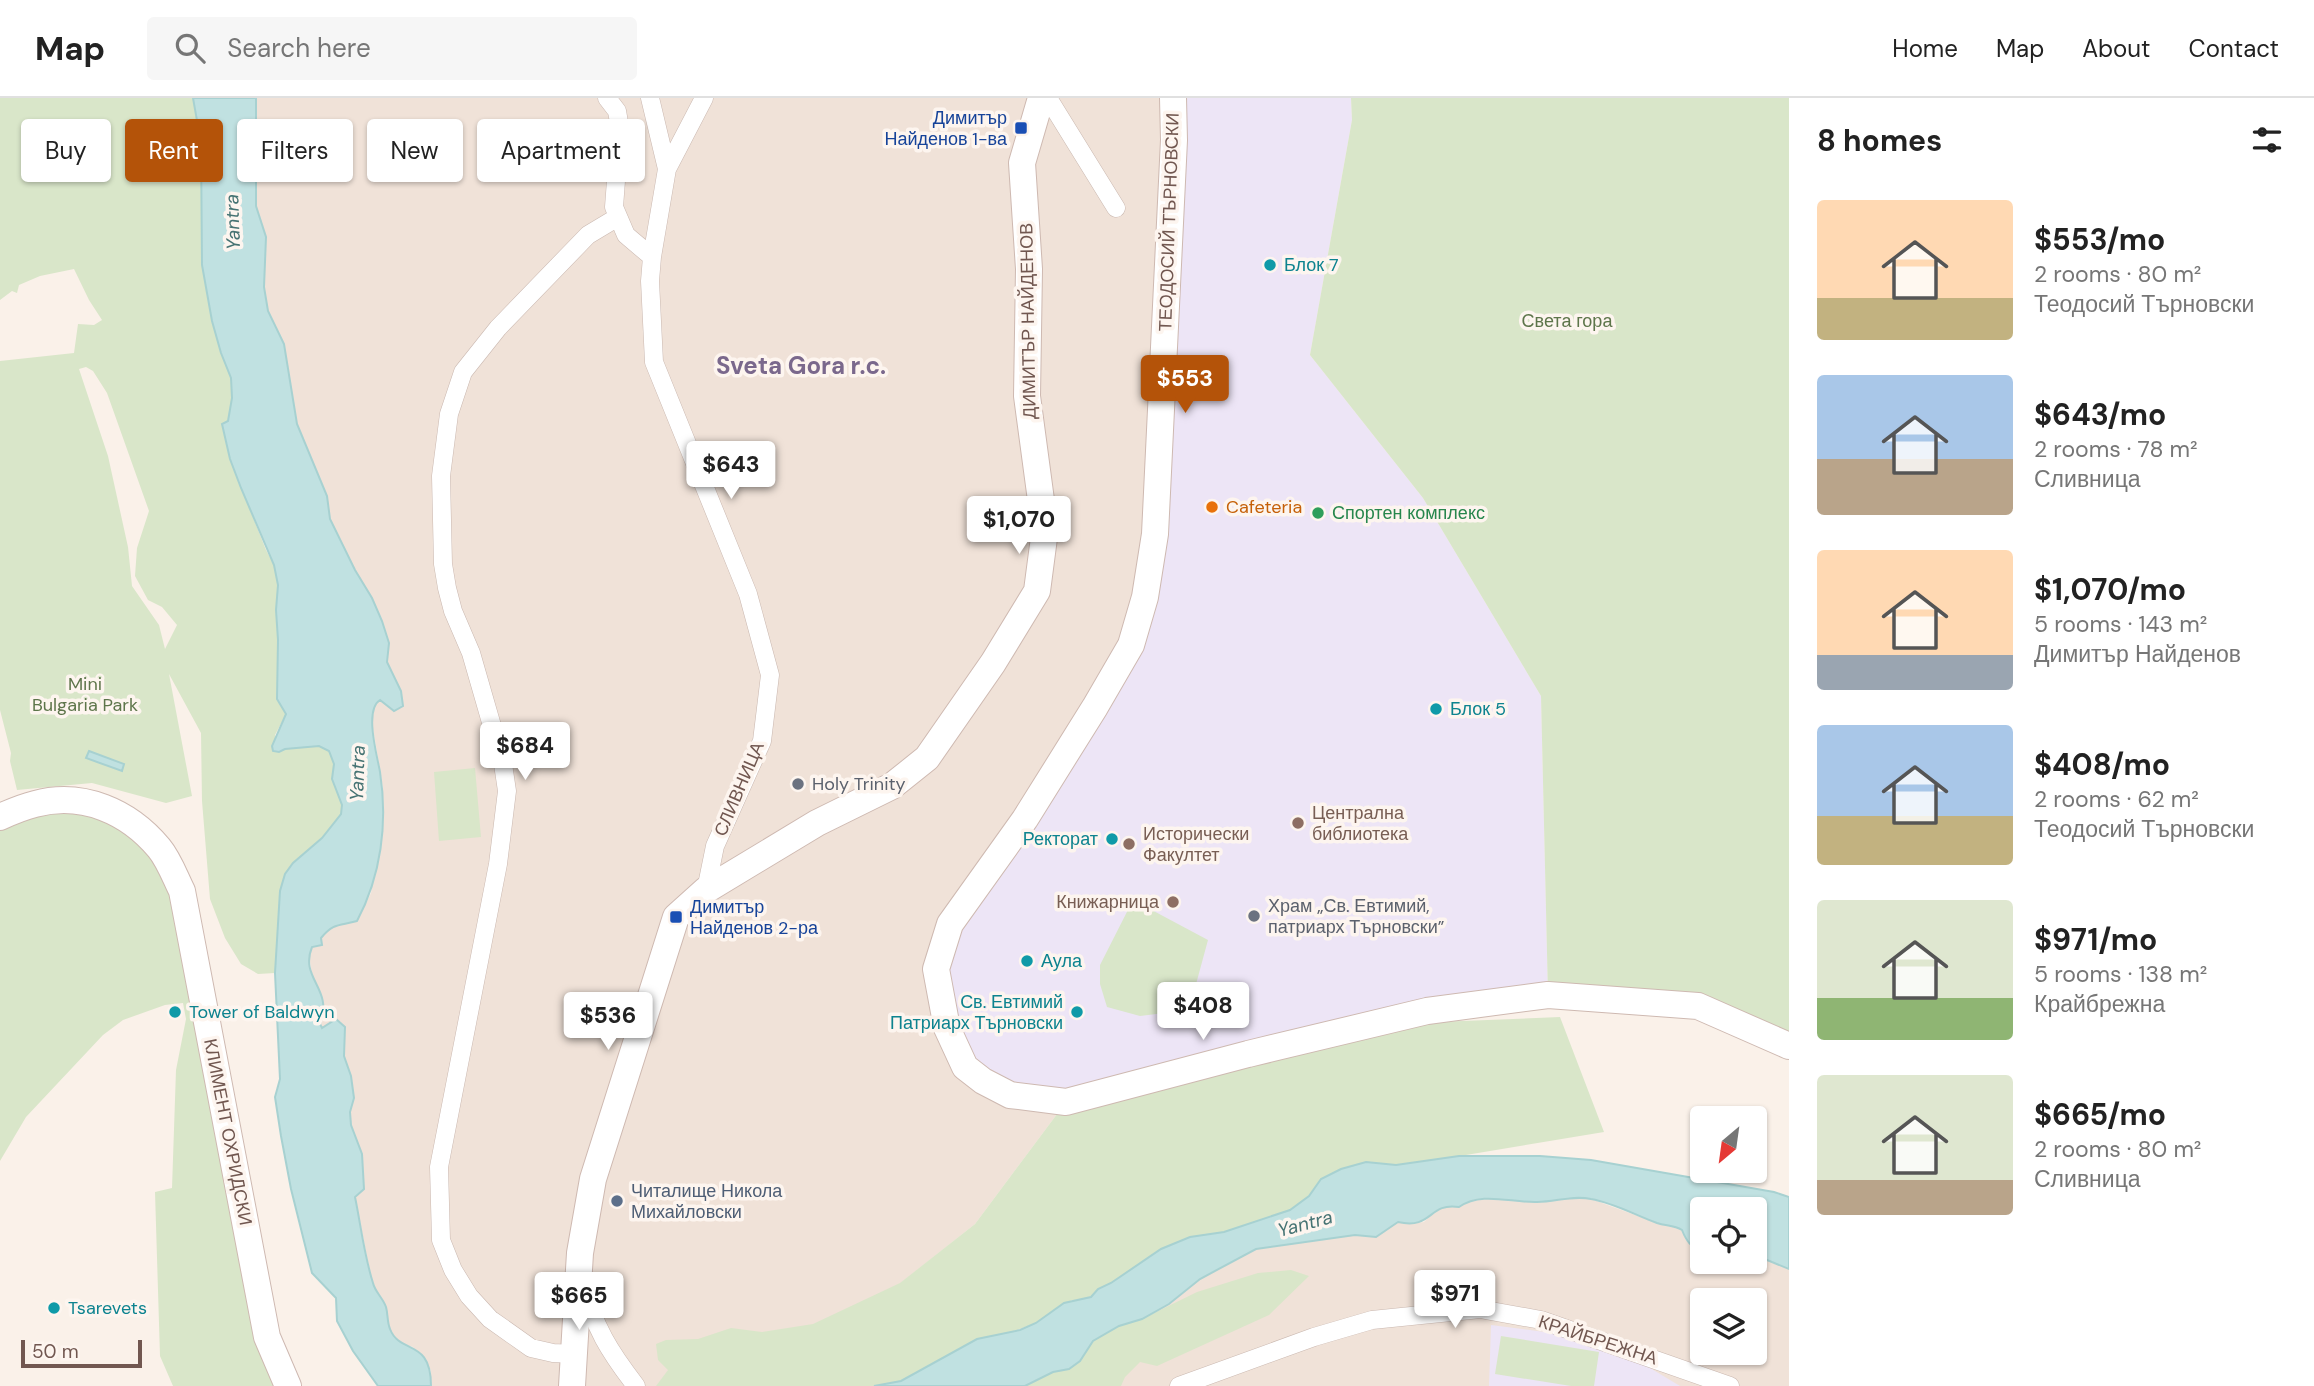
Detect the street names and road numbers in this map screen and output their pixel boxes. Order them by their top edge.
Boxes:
street label: ТЕОДОСИЙ ТЪРНОВСКИ [1153,112,1185,332]
street label: ДИМИТЪР НАЙДЕНОВ [1014,223,1042,419]
street label: СЛИВНИЦА [708,738,770,840]
street label: КЛИМЕНТ ОХРИДСКИ [198,1037,258,1227]
street label: КРАЙБРЕЖНА [1535,1309,1661,1371]

